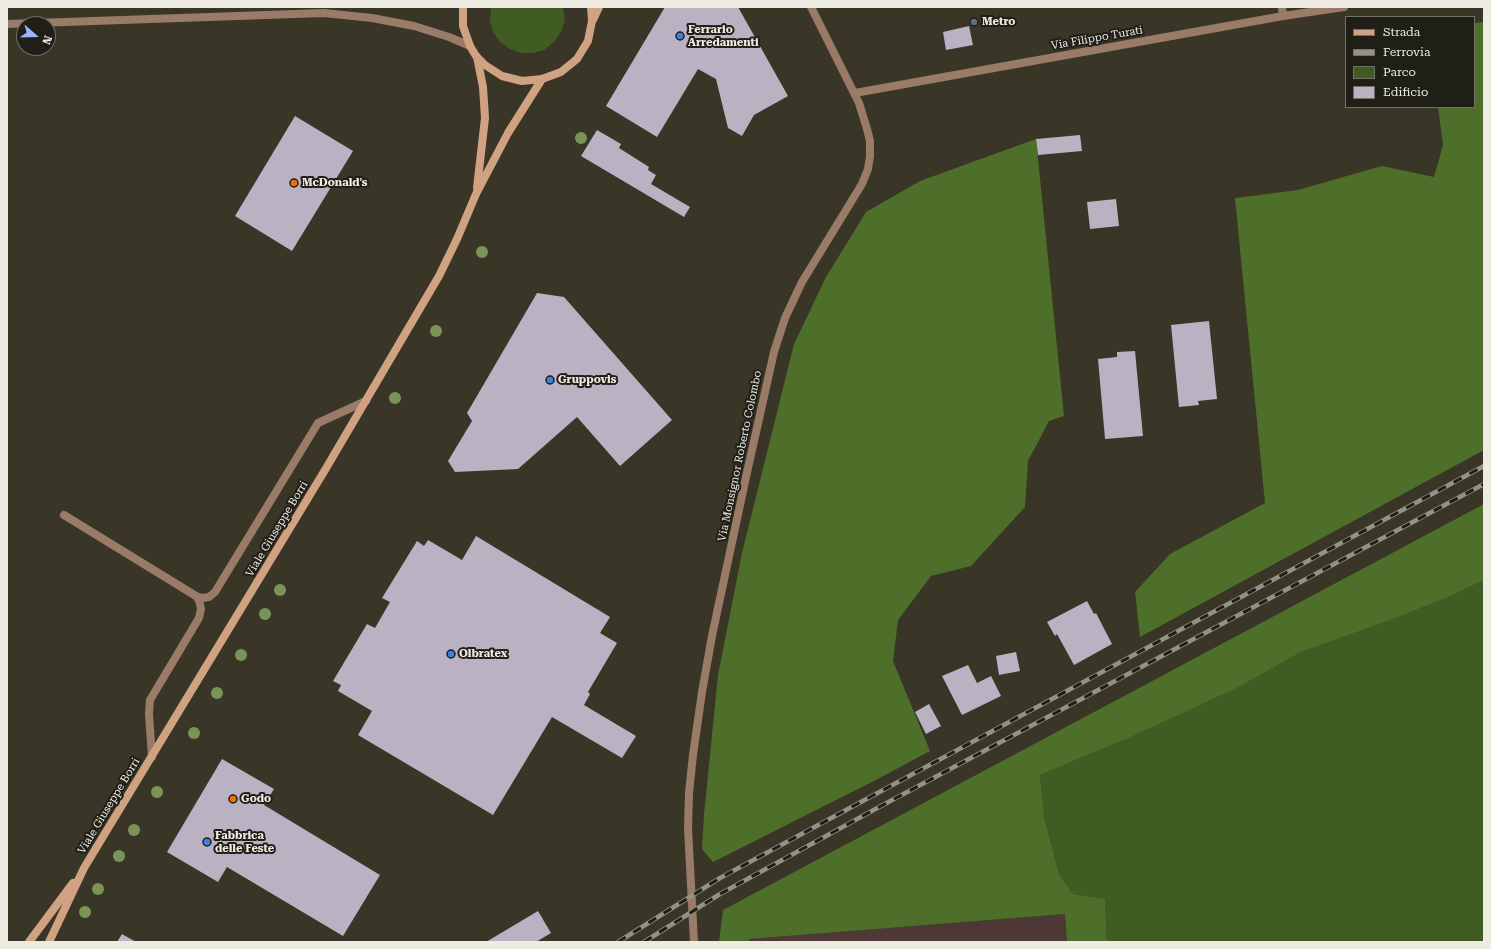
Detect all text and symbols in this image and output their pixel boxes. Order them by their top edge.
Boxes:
place label: Metro [982,15,1015,29]
north arrow [16,16,56,56]
legend [1345,16,1475,108]
marker: Metro [969,17,979,27]
place label: Ferrario Arredamenti [688,23,759,49]
street label: Via Filippo Turati [1050,23,1144,53]
text: Strada [1383,25,1420,39]
marker: Ferrario Arredamenti [675,31,685,41]
text: N [39,34,54,46]
text: Ferrovia [1383,45,1430,59]
text: Parco [1383,65,1416,79]
text: Edificio [1383,85,1428,99]
place label: McDonald's [302,176,368,190]
marker: McDonald's [289,178,299,188]
street label: Via Monsignor Roberto Colombo [715,369,765,543]
place label: Gruppovis [558,373,616,387]
marker: Gruppovis [545,375,555,385]
street label: Viale Giuseppe Borri [243,479,311,579]
place label: Olbratex [459,647,507,661]
marker: Olbratex [446,649,456,659]
street label: Viale Giuseppe Borri [75,756,143,856]
place label: Godo [241,792,271,806]
marker: Godo [228,794,238,804]
place label: Fabbrica delle Feste [215,829,274,855]
marker: Fabbrica delle Feste [202,837,212,847]

